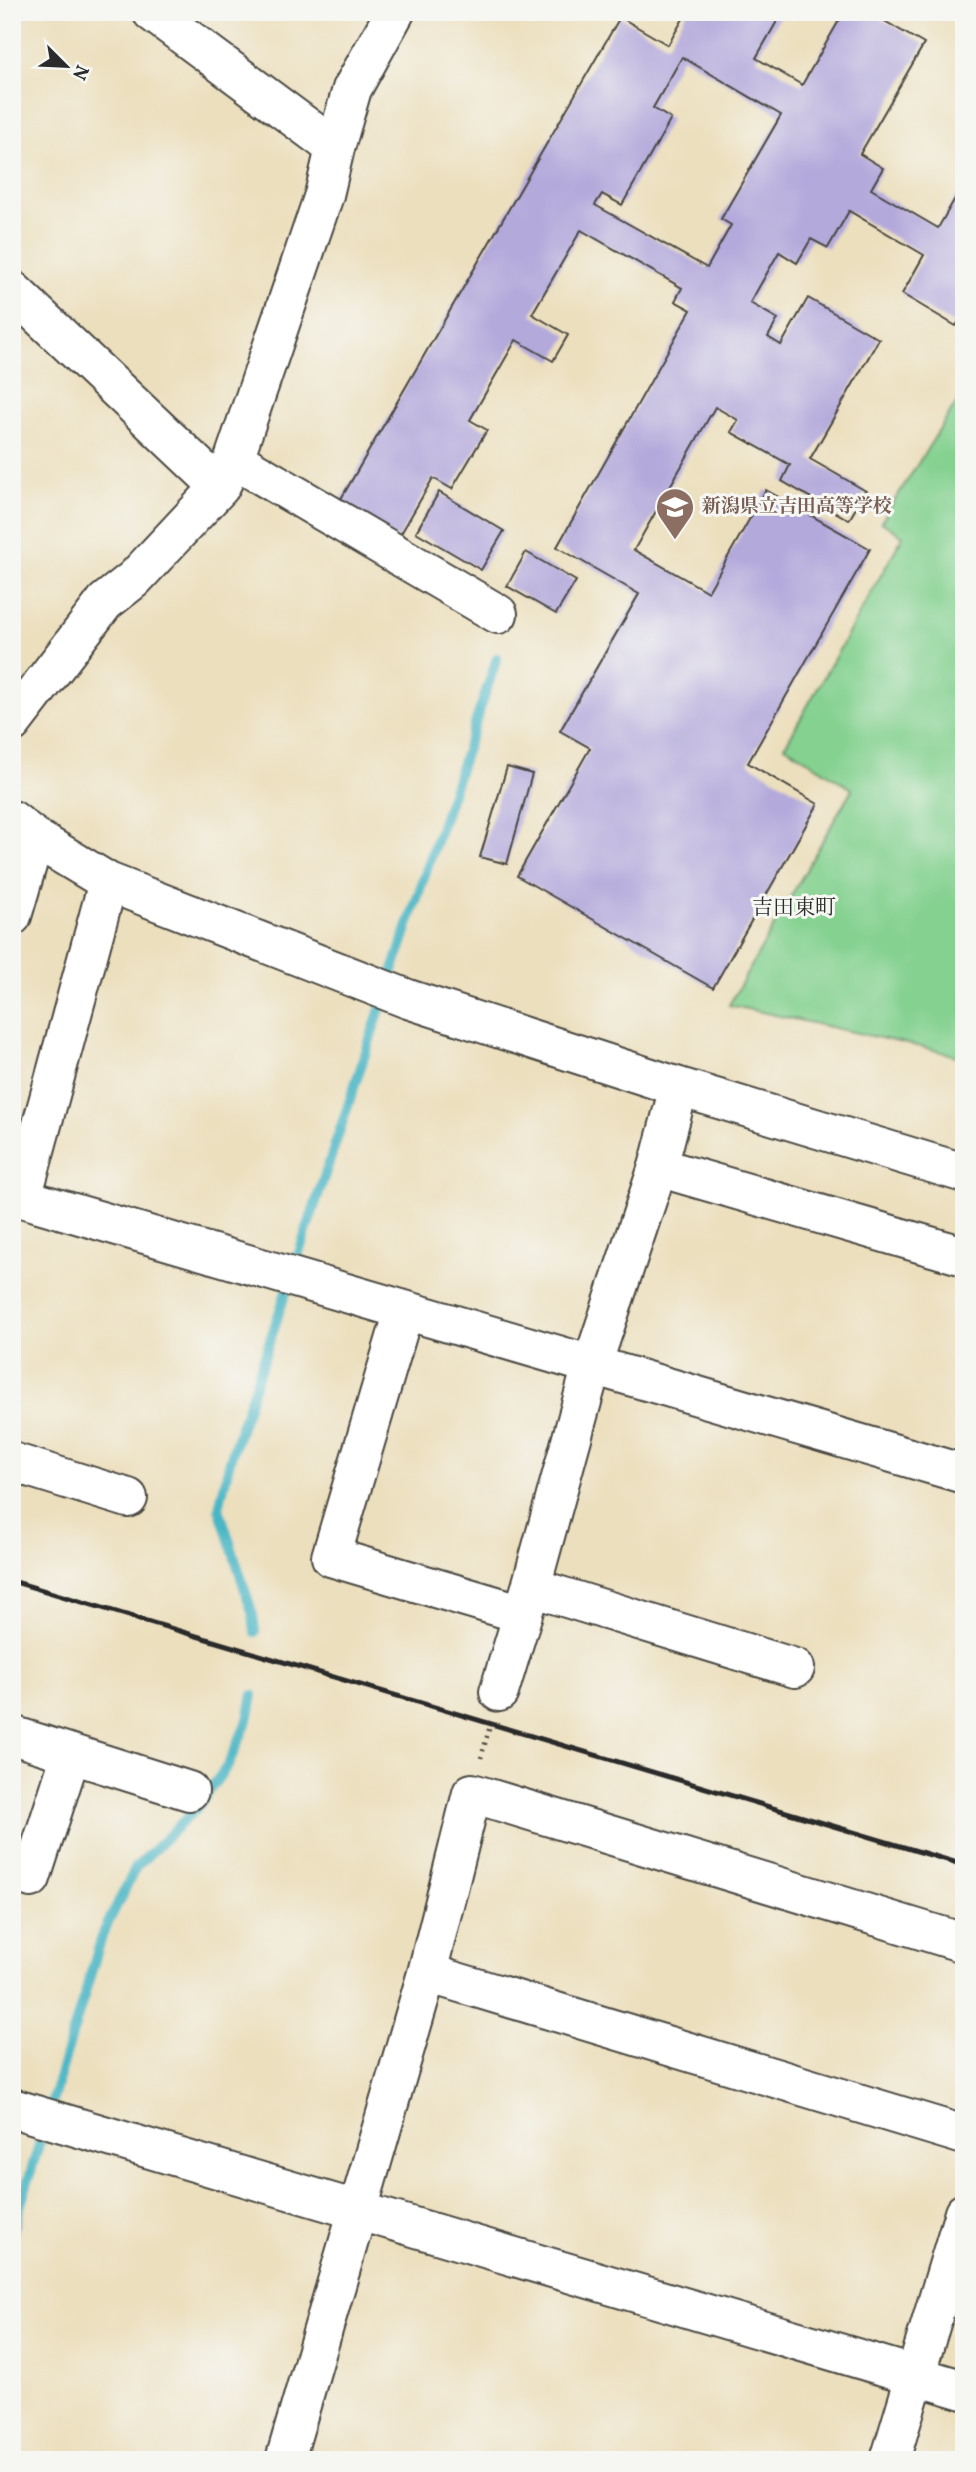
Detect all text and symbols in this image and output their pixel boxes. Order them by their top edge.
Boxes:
north arrow [32,32,102,102]
text: N [65,61,94,84]
school or university icon: 新潟県立吉田高等学校 [654,486,696,541]
place label: 新潟県立吉田高等学校 [702,494,892,520]
district label: 吉田東町 [752,894,836,923]

